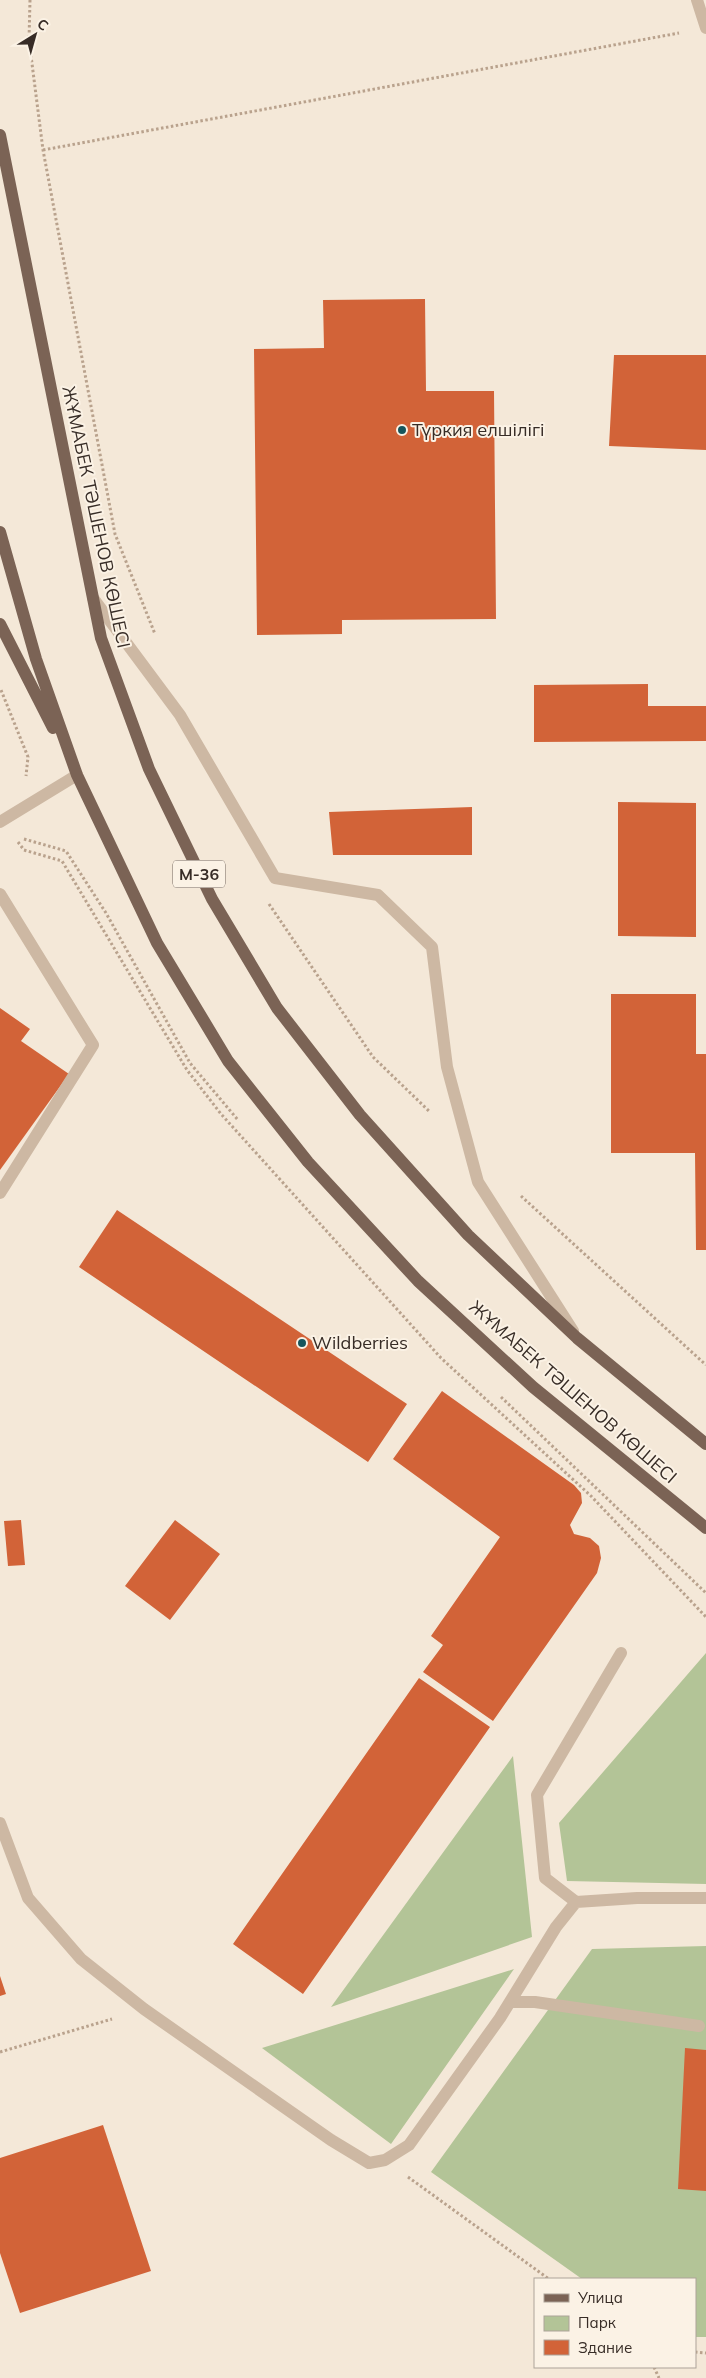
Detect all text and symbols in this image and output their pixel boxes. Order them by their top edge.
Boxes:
north arrow [10,10,60,60]
text: С [34,15,52,35]
street label: ЖҰМАБЕК ТӘШЕНОВ КӨШЕСІ [57,384,136,650]
place label: Түркия елшілігі [412,418,544,441]
marker: Түркия елшілігі [396,424,408,436]
road number: M-36 [173,861,225,888]
street label: ЖҰМАБЕК ТӘШЕНОВ КӨШЕСІ [465,1295,682,1488]
place label: Wildberries [312,1331,408,1354]
marker: Wildberries [296,1337,308,1349]
legend [534,2278,696,2368]
text: Улица [577,2288,623,2307]
text: Парк [578,2313,617,2332]
text: Здание [578,2338,632,2357]

